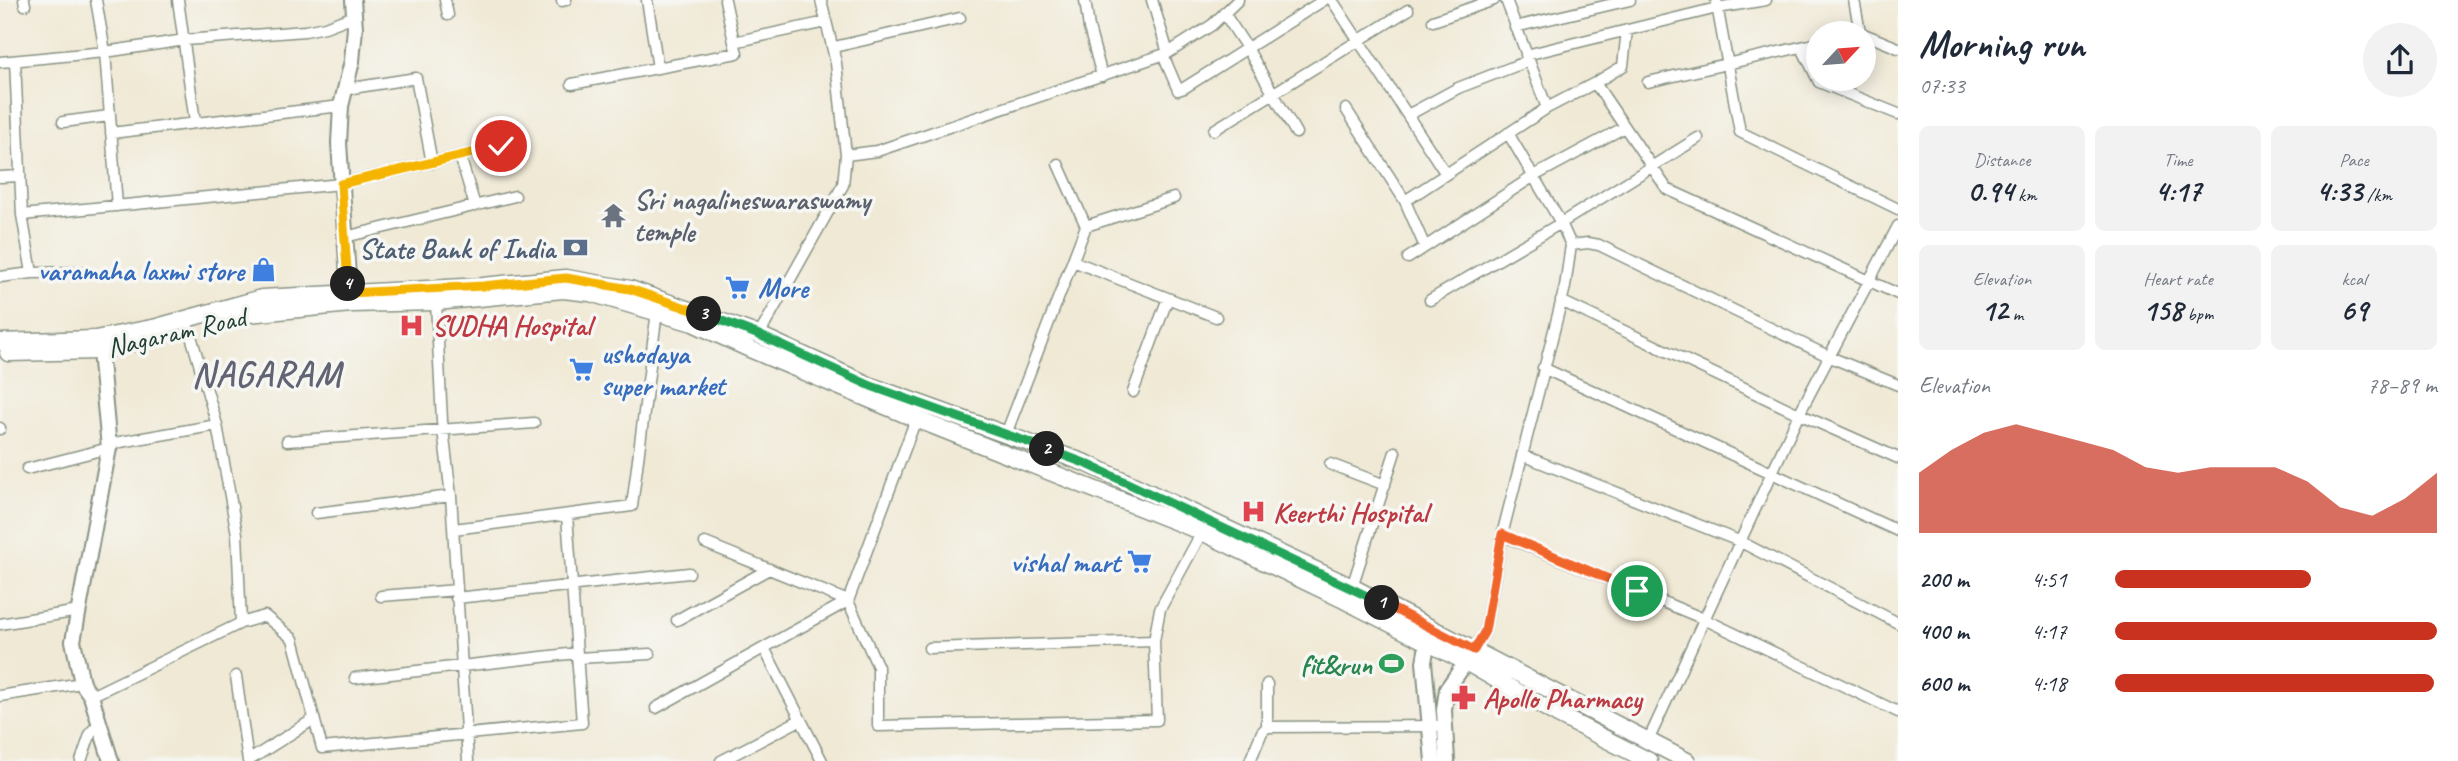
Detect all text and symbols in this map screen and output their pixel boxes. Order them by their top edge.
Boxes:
north arrow [1806,21,1876,91]
map controls [1806,21,1876,91]
text: Morning run [1919,21,2085,68]
button: share [2363,23,2437,97]
text: 07:33 [1919,71,1965,100]
pin [471,116,531,176]
icon: check [482,127,520,165]
text: Distance [1974,148,2030,172]
text: Time [2163,148,2193,172]
text: Pace [2339,148,2369,172]
text: 0.94 [1967,172,2013,210]
text: 4:17 [2155,172,2201,210]
text: 4:33 [2316,172,2363,210]
place label: Sri nagalineswaraswamy temple [634,182,873,249]
text: km [2013,183,2037,207]
text: /km [2363,183,2392,207]
temple icon: Sri nagalineswaraswamy temple [600,201,628,229]
place label: State Bank of India [359,231,557,266]
bank icon: State Bank of India [561,234,589,262]
place label: varamaha laxmi store [38,253,247,288]
shop icon: varamaha laxmi store [250,256,278,284]
pin: 4 [330,266,366,302]
text: Elevation [1973,267,2031,291]
text: Heart rate [2143,267,2213,291]
text: kcal [2341,267,2367,291]
place label: More [758,270,811,305]
text: 4 [343,271,352,295]
supermarket icon: More [724,273,752,301]
text: 12 [1981,291,2008,329]
text: 158 [2143,291,2183,329]
text: 69 [2340,291,2368,329]
pin: 3 [686,296,722,332]
street label: Nagaram Road [103,298,253,365]
text: 3 [699,301,708,325]
text: m [2008,302,2023,326]
text: bpm [2183,302,2213,326]
place label: SUDHA Hospital [432,308,597,343]
hospital icon: SUDHA Hospital [398,311,426,339]
place label: ushodaya super market [601,336,728,403]
district label: NAGARAM [192,352,344,397]
supermarket icon: ushodaya super market [567,355,595,383]
text: Elevation [1919,371,1990,400]
text: 78–89 m [2367,371,2437,400]
pin: 2 [1030,432,1064,466]
text: 2 [1042,436,1051,460]
place label: Keerthi Hospital [1273,495,1433,530]
hospital icon: Keerthi Hospital [1239,498,1267,526]
place label: vishal mart [1011,545,1123,580]
supermarket icon: vishal mart [1126,548,1154,576]
pin [1607,561,1667,621]
text: 200 m [1919,565,1969,594]
text: 4:51 [2031,565,2067,594]
icon: arrive [1618,572,1656,610]
pin: 1 [1364,586,1400,620]
text: 1 [1377,590,1386,614]
text: 400 m [1919,617,1969,646]
text: 4:17 [2031,617,2067,646]
place label: fit&run [1301,647,1373,682]
sports icon: fit&run [1378,650,1406,678]
text: 600 m [1919,669,1969,698]
text: 4:18 [2031,669,2067,698]
place label: Apollo Pharmacy [1483,681,1644,717]
pharmacy icon: Apollo Pharmacy [1449,684,1477,712]

